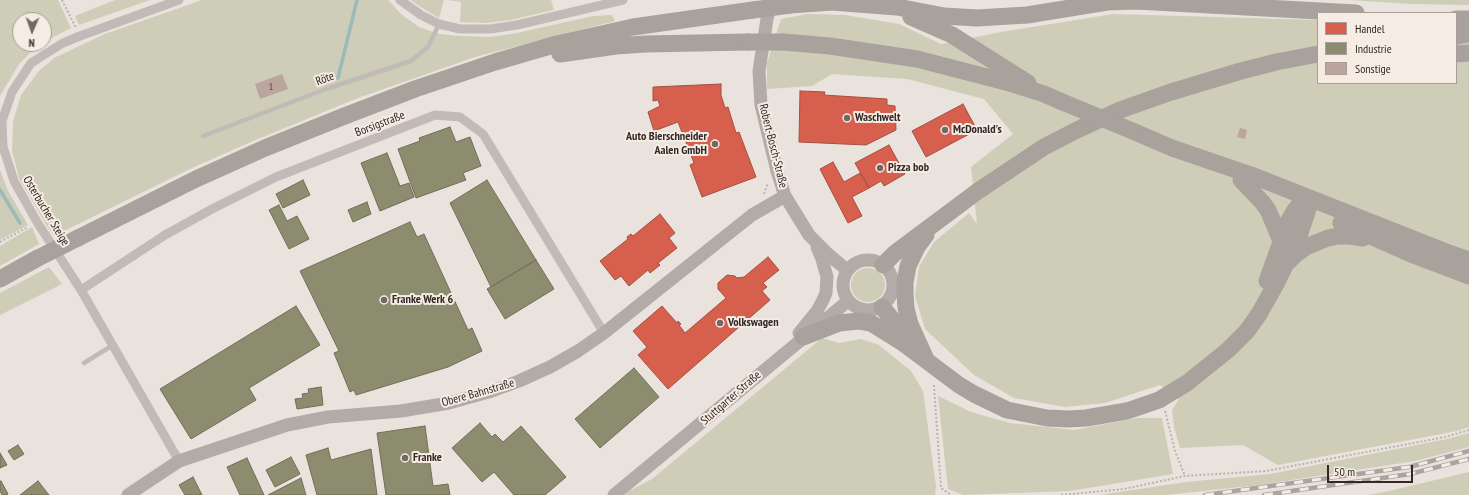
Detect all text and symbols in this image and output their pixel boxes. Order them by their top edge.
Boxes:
north arrow [12,12,52,52]
legend [1317,12,1457,84]
text: Handel [1355,21,1384,36]
text: N [28,36,35,50]
text: Industrie [1355,41,1392,56]
text: Sonstige [1355,61,1391,76]
street label: Röte [314,69,336,89]
house number: 1 [269,81,273,93]
street label: Robert-Bosch-Straße [756,103,790,189]
street label: Borsigstraße [353,108,407,140]
place label: Waschwelt [855,111,900,125]
marker: Waschwelt [842,113,852,123]
place label: McDonald's [953,123,1002,137]
marker: McDonald's [940,125,950,135]
place label: Auto Bierschneider Aalen GmbH [626,130,707,158]
marker: Auto Bierschneider Aalen GmbH [710,139,720,149]
place label: Pizza bob [888,161,929,175]
marker: Pizza bob [875,163,885,173]
street label: Osterbucher Steige [20,173,72,249]
place label: Franke Werk 6 [392,293,453,307]
marker: Franke Werk 6 [379,295,389,305]
place label: Volkswagen [728,316,779,330]
marker: Volkswagen [715,318,725,328]
street label: Stuttgarter Straße [698,368,764,428]
street label: Obere Bahnstraße [440,376,516,410]
place label: Franke [413,451,442,465]
marker: Franke [400,453,410,463]
scale bar [1329,457,1415,483]
text: 50 m [1334,464,1355,479]

